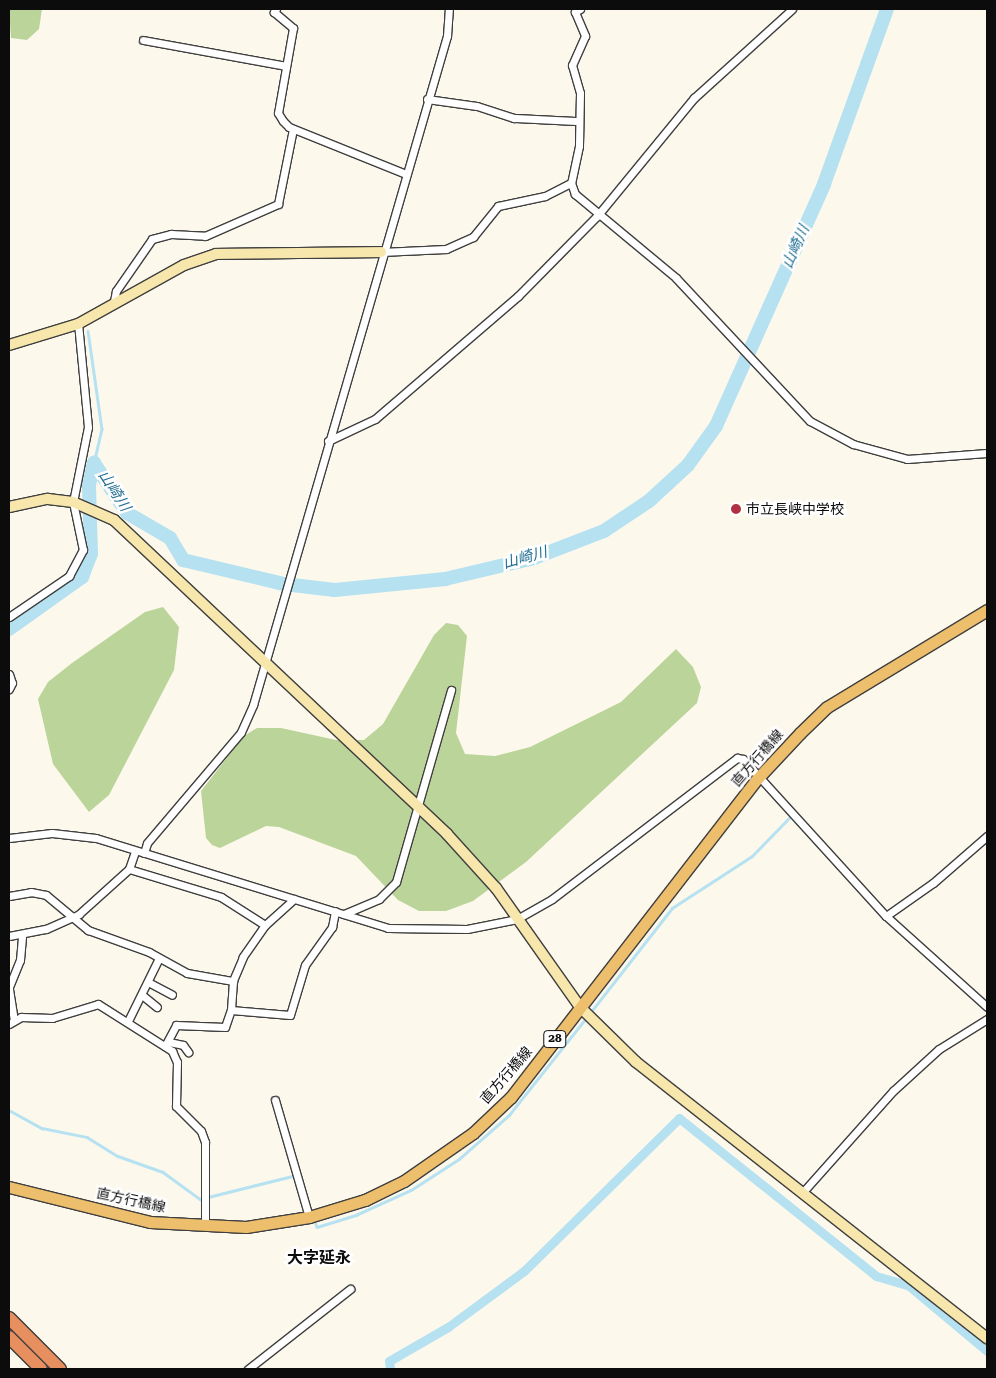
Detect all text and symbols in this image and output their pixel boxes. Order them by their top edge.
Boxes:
water label: 山崎川 [779,223,813,271]
water label: 山崎川 [94,467,134,515]
place label: 市立長峡中学校 [746,501,844,517]
marker: 市立長峡中学校 [730,503,742,515]
water label: 山崎川 [501,543,549,573]
street label: 直方行橋線 [728,726,786,790]
road number: 28 [542,1030,568,1048]
street label: 直方行橋線 [477,1043,535,1107]
street label: 直方行橋線 [95,1185,167,1215]
district label: 大字延永 [287,1248,351,1268]

